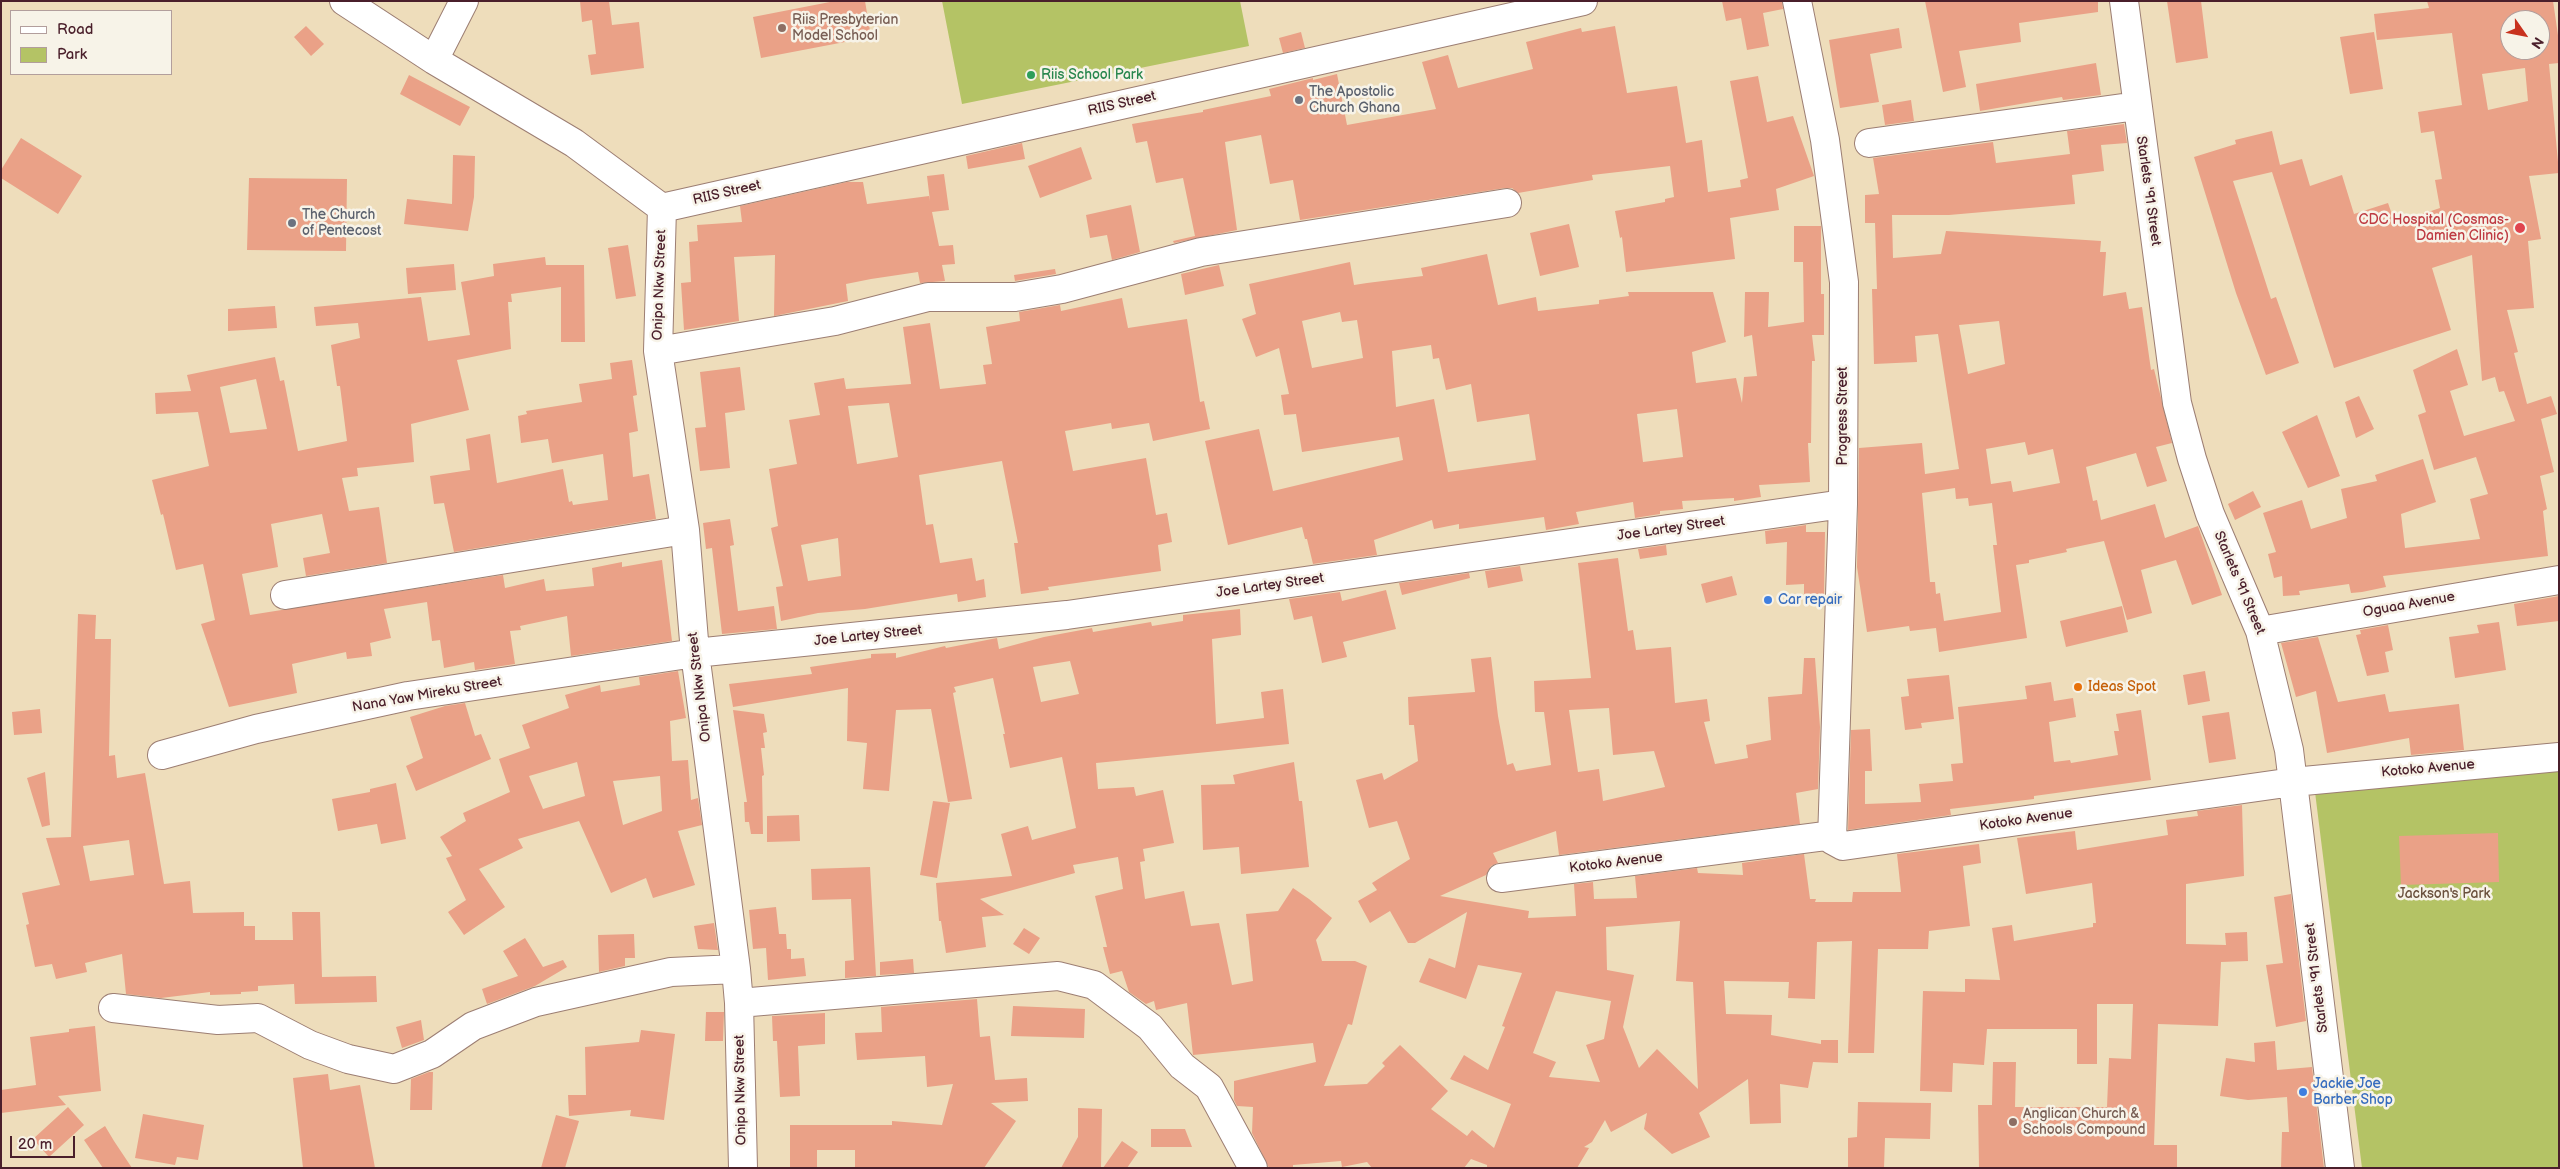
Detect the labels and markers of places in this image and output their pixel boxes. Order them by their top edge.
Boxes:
place label: Riis Presbyterian Model School [792,12,898,44]
marker: Riis Presbyterian Model School [776,22,788,34]
place label: Riis School Park [1041,67,1143,83]
marker: Riis School Park [1025,69,1037,81]
place label: The Apostolic Church Ghana [1309,84,1400,116]
marker: The Apostolic Church Ghana [1293,94,1305,106]
place label: The Church of Pentecost [302,207,381,240]
place label: CDC Hospital (Cosmas- Damien Clinic) [2359,212,2509,244]
marker: The Church of Pentecost [286,217,298,229]
marker: CDC Hospital (Cosmas- Damien Clinic) [2513,221,2527,235]
place label: Car repair [1778,592,1842,608]
marker: Car repair [1762,594,1774,606]
place label: Ideas Spot [2088,679,2156,695]
marker: Ideas Spot [2072,681,2084,693]
place label: Jackie Joe Barber Shop [2313,1076,2393,1108]
marker: Jackie Joe Barber Shop [2297,1086,2309,1098]
place label: Anglican Church & Schools Compound [2023,1106,2146,1138]
marker: Anglican Church & Schools Compound [2007,1116,2019,1128]

